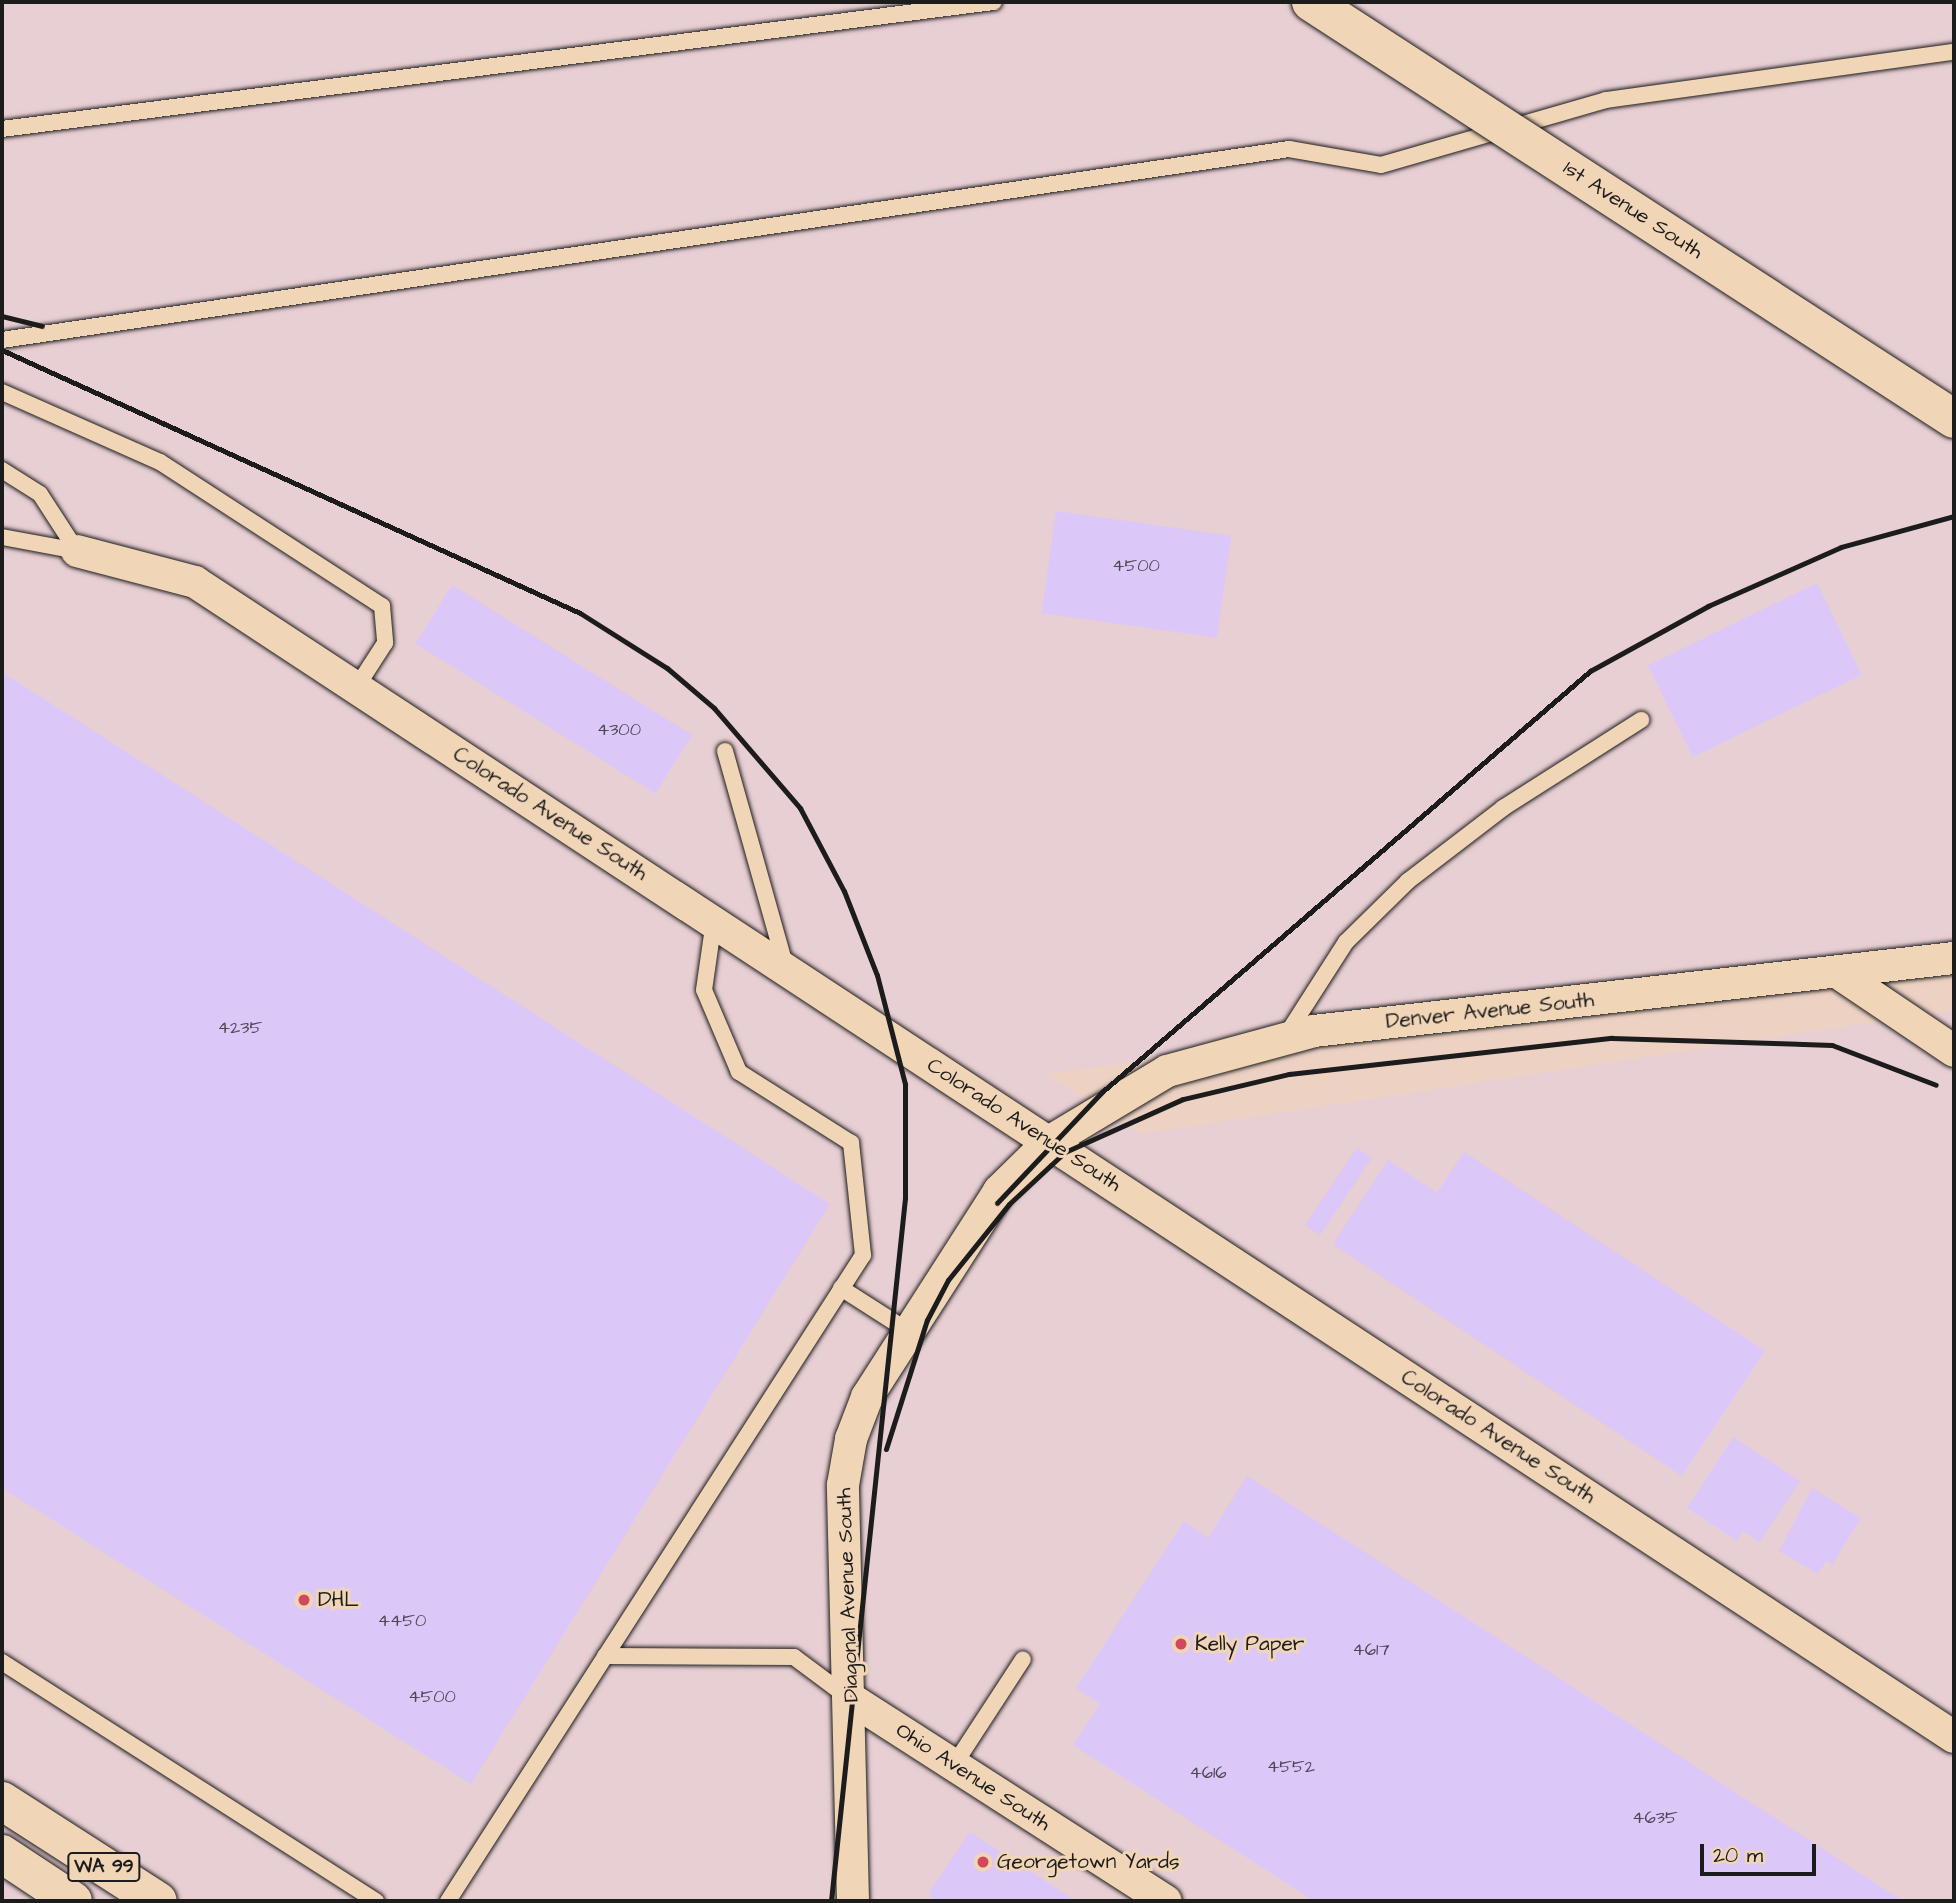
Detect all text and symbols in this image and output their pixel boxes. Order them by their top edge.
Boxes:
street label: 1st Avenue South [1558,155,1708,265]
house number: 4500 [1112,555,1160,577]
house number: 4300 [597,719,641,741]
street label: Colorado Avenue South [448,742,652,886]
street label: Denver Avenue South [1385,988,1595,1034]
house number: 4235 [218,1017,262,1039]
street label: Colorado Avenue South [922,1053,1126,1197]
street label: Colorado Avenue South [1396,1365,1600,1509]
street label: Diagonal Avenue South [832,1487,864,1703]
place label: DHL [318,1587,359,1613]
marker: DHL [296,1592,312,1608]
house number: 4450 [378,1610,426,1632]
place label: Kelly Paper [1195,1631,1304,1657]
marker: Kelly Paper [1173,1636,1189,1652]
house number: 4617 [1353,1639,1389,1661]
house number: 4500 [408,1686,456,1708]
street label: Ohio Avenue South [891,1718,1055,1836]
house number: 4552 [1267,1756,1315,1778]
house number: 4616 [1189,1762,1227,1784]
house number: 4635 [1632,1807,1678,1829]
scale bar [1704,1829,1820,1873]
text: 20 m [1713,1841,1763,1870]
place label: Georgetown Yards [997,1849,1179,1875]
road number: WA 99 [67,1852,141,1882]
marker: Georgetown Yards [975,1854,991,1870]

